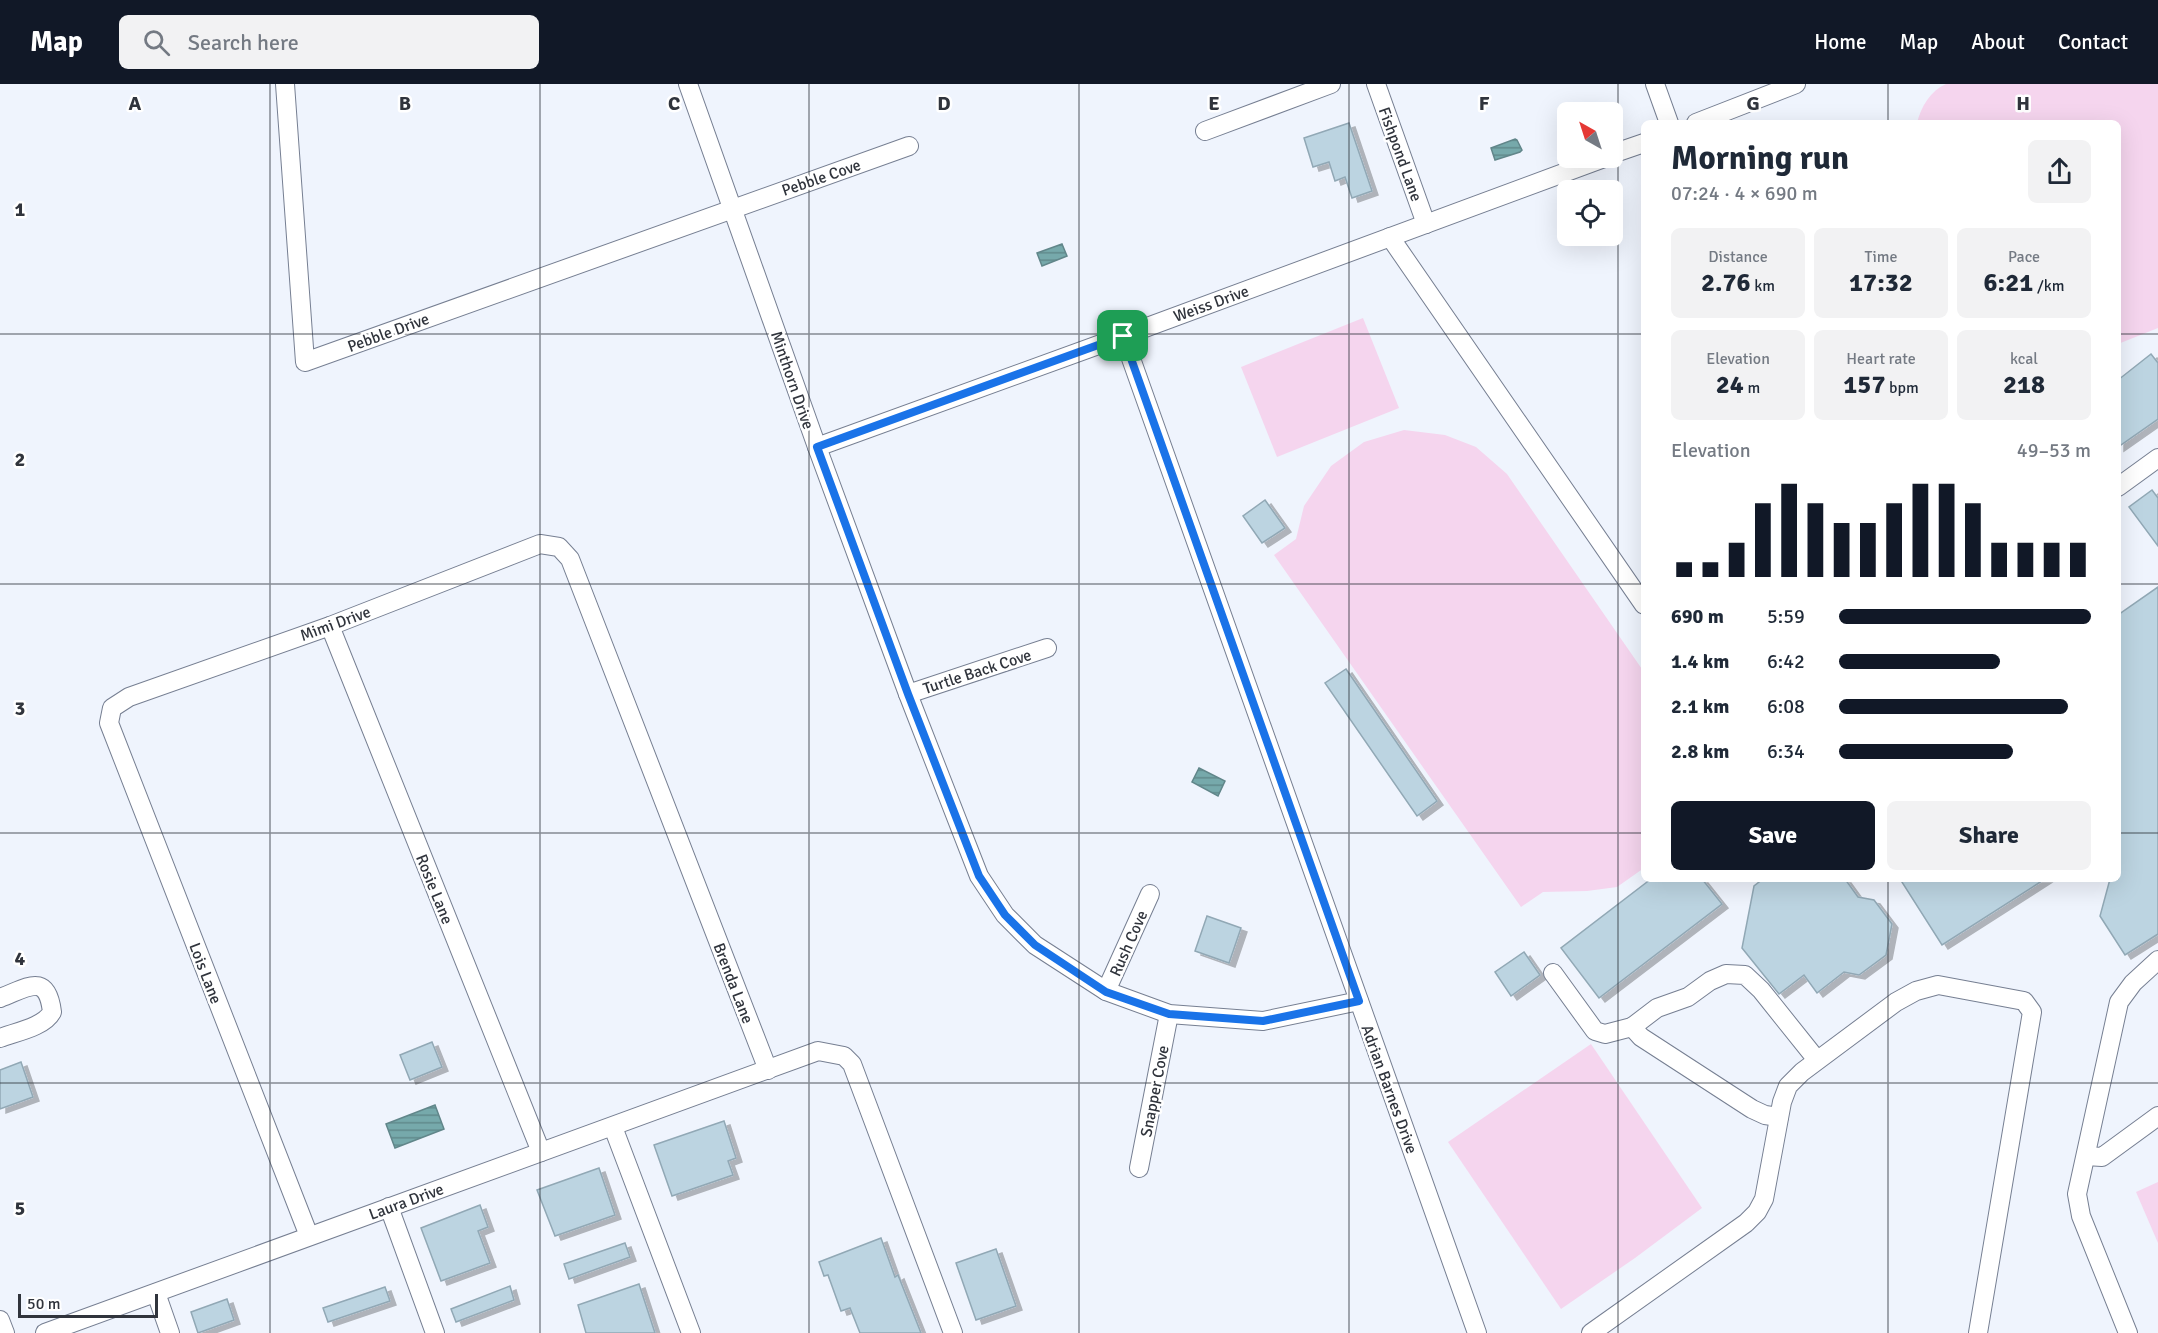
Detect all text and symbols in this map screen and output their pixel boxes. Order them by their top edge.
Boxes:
search box [119,15,539,69]
text: Map [30,25,83,59]
icon: search [140,26,173,59]
text: Search here [188,29,299,56]
text: Home [1814,29,1867,55]
text: Map [1900,29,1938,55]
text: About [1971,29,2025,55]
text: Contact [2058,29,2128,55]
text: A [129,91,142,116]
text: B [399,91,411,116]
text: C [668,91,680,116]
text: D [937,91,951,116]
text: E [1208,91,1220,116]
text: F [1479,91,1490,116]
text: G [1746,91,1760,116]
text: H [2016,91,2030,116]
north arrow [1557,102,1623,168]
map controls [1557,102,1623,246]
street label: Fishpond Lane [1374,104,1426,204]
text: Morning run [1671,138,1849,179]
button: share [2028,140,2091,203]
street label: Pebble Cove [779,155,864,201]
button: locate [1557,180,1623,246]
text: 07:24 · 4 × 690 m [1671,181,1818,206]
text: 1 [15,197,26,222]
text: Distance [1708,247,1768,267]
text: Time [1865,247,1897,267]
text: Pace [2008,247,2040,267]
text: 2.76 [1701,267,1751,299]
text: 17:32 [1849,267,1913,299]
text: 6:21 [1984,267,2033,299]
text: km [1751,276,1775,296]
text: /km [2033,276,2064,296]
street label: Weiss Drive [1171,281,1252,327]
street label: Pebble Drive [345,309,432,357]
pin [1097,310,1148,361]
icon: arrive [1106,319,1139,352]
street label: Minthorn Drive [766,329,818,432]
text: Elevation [1706,349,1770,369]
text: Heart rate [1846,349,1916,369]
text: kcal [2010,349,2038,369]
text: 24 [1716,369,1744,401]
text: 157 [1843,369,1885,401]
text: 218 [2003,369,2045,401]
text: m [1744,378,1760,398]
text: bpm [1885,378,1919,398]
text: Elevation [1671,438,1751,463]
text: 49–53 m [2017,438,2091,463]
text: 2 [15,447,25,472]
street label: Mimi Drive [297,602,373,646]
text: 690 m [1671,604,1724,629]
text: 5:59 [1767,604,1805,629]
street label: Turtle Back Cove [921,645,1034,699]
text: 1.4 km [1671,649,1729,674]
text: 6:42 [1767,649,1805,674]
text: 2.1 km [1671,694,1729,719]
text: 6:08 [1767,694,1805,719]
text: 3 [15,696,25,721]
text: 2.8 km [1671,739,1729,764]
text: 6:34 [1767,739,1805,764]
button: Save [1671,801,1875,870]
button: Share [1887,801,2091,870]
street label: Rosie Lane [411,851,457,927]
street label: Rush Cove [1106,907,1152,979]
street label: Lois Lane [184,940,226,1007]
street label: Brenda Lane [709,940,758,1027]
text: 4 [15,946,26,971]
street label: Adrian Barnes Drive [1356,1022,1422,1157]
street label: Snapper Cove [1136,1044,1174,1139]
street label: Laura Drive [366,1179,447,1225]
text: 5 [15,1196,25,1221]
scale bar [18,1291,158,1318]
text: 50 m [27,1294,61,1314]

